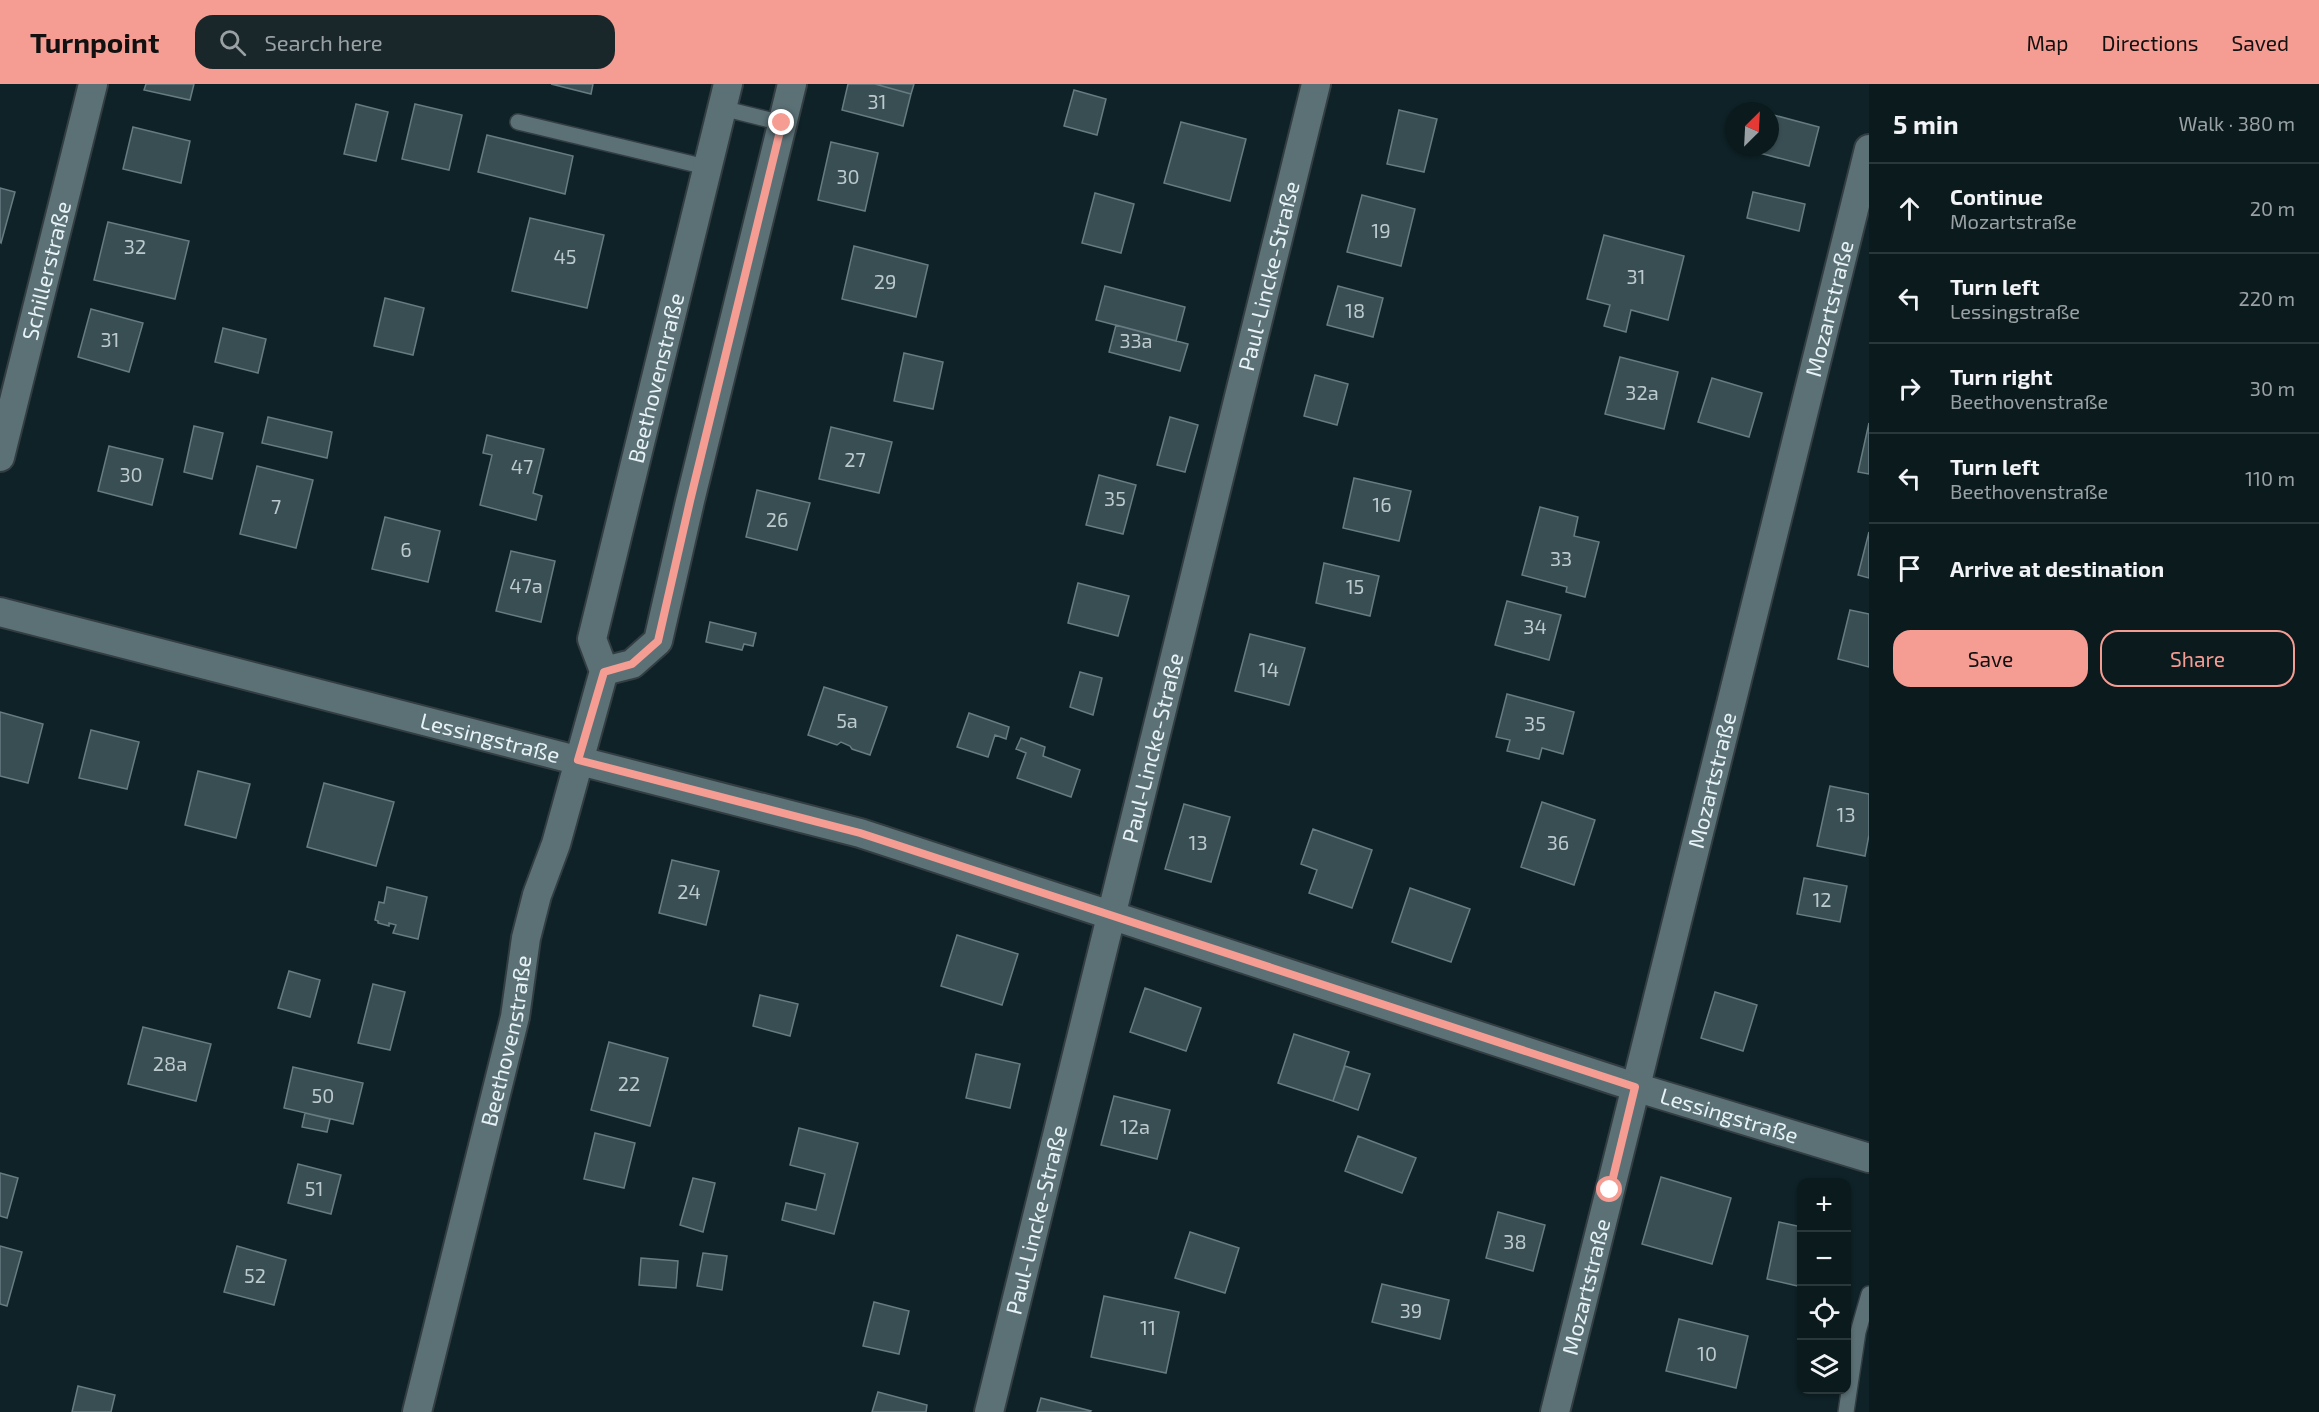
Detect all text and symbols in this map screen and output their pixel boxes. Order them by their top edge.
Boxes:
search box [195,15,615,69]
text: Turnpoint [30,25,159,59]
icon: search [216,26,249,59]
text: Search here [264,29,383,55]
text: Map [2026,30,2069,55]
text: Directions [2102,30,2198,55]
text: Saved [2231,30,2289,55]
house number: 31 [867,89,887,113]
north arrow [1725,102,1779,156]
text: 5 min [1893,108,1959,139]
route end [768,109,794,135]
text: Walk · 380 m [2178,111,2295,135]
house number: 30 [836,164,860,188]
street label: Paul-Lincke-Straße [1232,178,1304,373]
text: Continue [1950,183,2043,209]
icon: ahead [1893,192,1926,225]
text: 20 m [2250,196,2295,220]
street label: Schillerstraße [16,198,75,343]
text: Mozartstraße [1950,209,2077,233]
house number: 19 [1371,218,1391,242]
house number: 32 [124,234,146,258]
street label: Mozartstraße [1799,238,1858,379]
house number: 45 [553,244,577,268]
house number: 31 [1626,264,1646,288]
house number: 29 [874,269,896,293]
text: Turn left [1950,273,2039,299]
icon: left [1893,282,1926,315]
text: 220 m [2238,286,2295,310]
street label: Beethovenstraße [622,290,688,465]
house number: 18 [1345,298,1365,322]
text: Lessingstraße [1950,299,2080,323]
house number: 31 [100,327,120,351]
house number: 33a [1119,328,1153,352]
text: Turn right [1950,363,2052,389]
icon: right [1893,372,1926,405]
text: 30 m [2250,376,2295,400]
house number: 32a [1625,380,1659,404]
text: Beethovenstraße [1950,389,2108,413]
house number: 27 [844,447,866,471]
text: Turn left [1950,453,2039,479]
house number: 47 [511,454,533,478]
house number: 30 [119,462,143,486]
icon: left [1893,462,1926,495]
text: 110 m [2245,466,2295,490]
text: Beethovenstraße [1950,479,2108,503]
house number: 35 [1104,486,1126,510]
house number: 16 [1372,492,1392,516]
house number: 7 [271,494,281,518]
house number: 26 [766,507,788,531]
house number: 6 [400,537,412,561]
house number: 33 [1550,546,1572,570]
icon: arrive [1893,552,1926,585]
text: Arrive at destination [1950,555,2164,581]
house number: 47a [509,573,543,597]
house number: 15 [1346,574,1364,598]
house number: 34 [1523,614,1547,638]
button: Save [1893,630,2088,687]
button: Share [2100,630,2295,687]
street label: Paul-Lincke-Straße [1116,650,1187,845]
house number: 14 [1259,657,1279,681]
street label: Lessingstraße [418,707,563,767]
house number: 5a [836,708,858,732]
street label: Mozartstraße [1682,709,1741,851]
house number: 35 [1524,711,1546,735]
house number: 13 [1836,802,1856,826]
house number: 13 [1188,830,1208,854]
house number: 36 [1547,830,1569,854]
house number: 24 [677,879,701,903]
house number: 12 [1812,887,1832,911]
street label: Beethovenstraße [474,954,535,1129]
house number: 28a [153,1051,187,1075]
house number: 22 [618,1071,640,1095]
street label: Lessingstraße [1657,1081,1802,1148]
house number: 50 [312,1083,334,1107]
house number: 12a [1120,1114,1150,1138]
street label: Paul-Lincke-Straße [1000,1122,1071,1317]
house number: 51 [305,1176,323,1200]
route start [1596,1176,1622,1202]
map controls [1797,1178,1851,1394]
button: + [1797,1178,1851,1232]
street label: Mozartstraße [1556,1216,1615,1357]
house number: 38 [1503,1229,1527,1253]
button: − [1797,1232,1851,1286]
house number: 52 [244,1263,266,1287]
button: locate [1797,1286,1851,1340]
house number: 39 [1400,1298,1422,1322]
house number: 11 [1140,1315,1156,1339]
button: layers [1797,1340,1851,1394]
house number: 10 [1697,1341,1717,1365]

